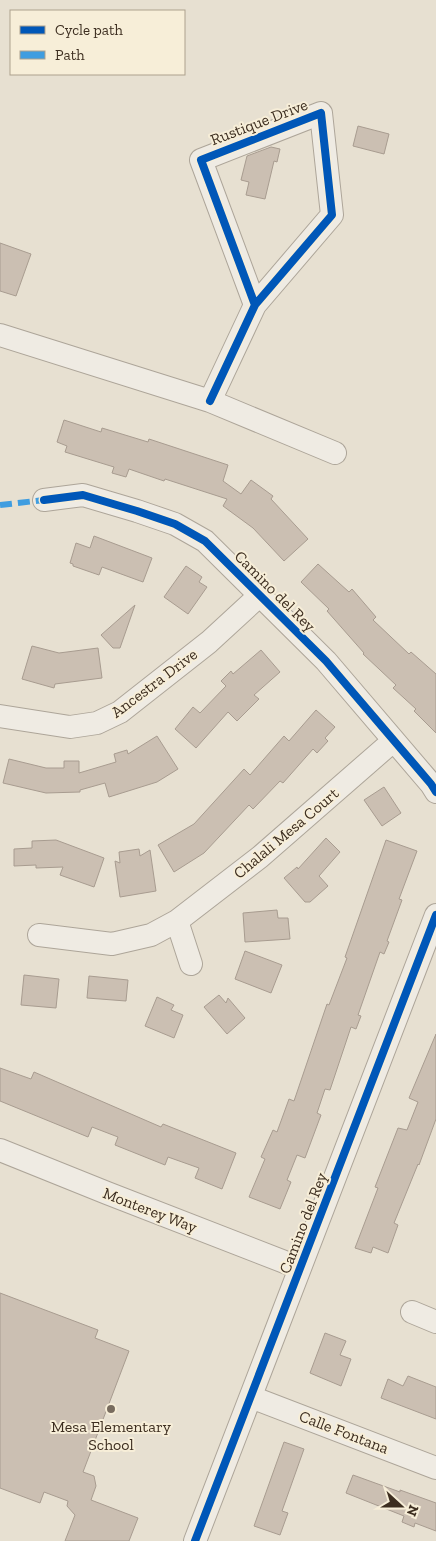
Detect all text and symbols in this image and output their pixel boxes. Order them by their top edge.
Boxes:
legend [10,10,185,75]
text: Cycle path [55,21,124,39]
text: Path [55,46,85,64]
street label: Rustique Drive [208,95,310,149]
street label: Camino del Rey [231,547,320,636]
street label: Ancestra Drive [107,644,201,722]
street label: Chalali Mesa Court [230,784,342,882]
street label: Camino del Rey [275,1169,331,1276]
street label: Monterey Way [100,1183,200,1237]
marker: Mesa Elementary School [105,1403,117,1415]
street label: Calle Fontana [297,1406,392,1458]
place label: Mesa Elementary School [51,1417,172,1454]
north arrow [376,1481,426,1531]
text: N [403,1502,423,1519]

